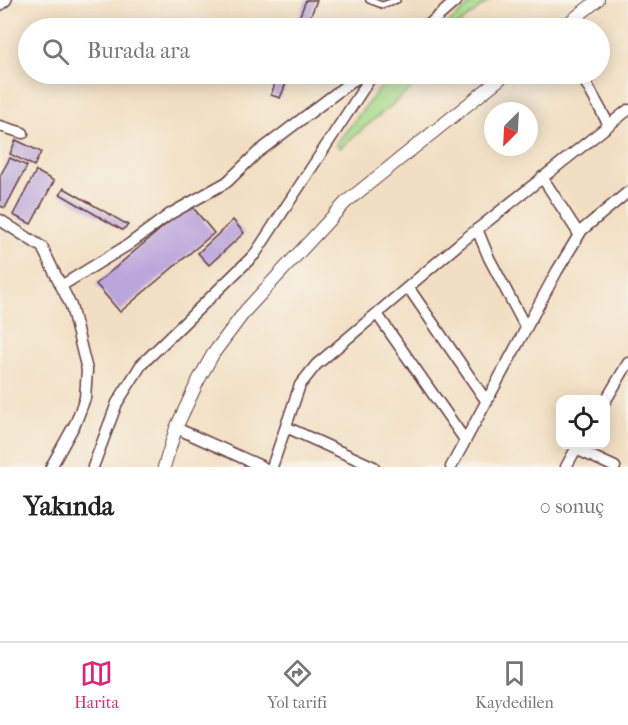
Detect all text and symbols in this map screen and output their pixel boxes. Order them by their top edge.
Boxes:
search box [18,18,610,84]
icon: search [39,35,72,68]
text: Burada ara [87,38,190,64]
north arrow [484,102,538,156]
map controls [556,395,610,449]
button: locate [556,395,610,449]
text: Yakında [24,491,114,522]
text: 0 sonuç [540,495,604,518]
tab: Harita [74,657,119,712]
tab: Yol tarifi [267,657,327,712]
tab: Kaydedilen [475,657,554,712]

